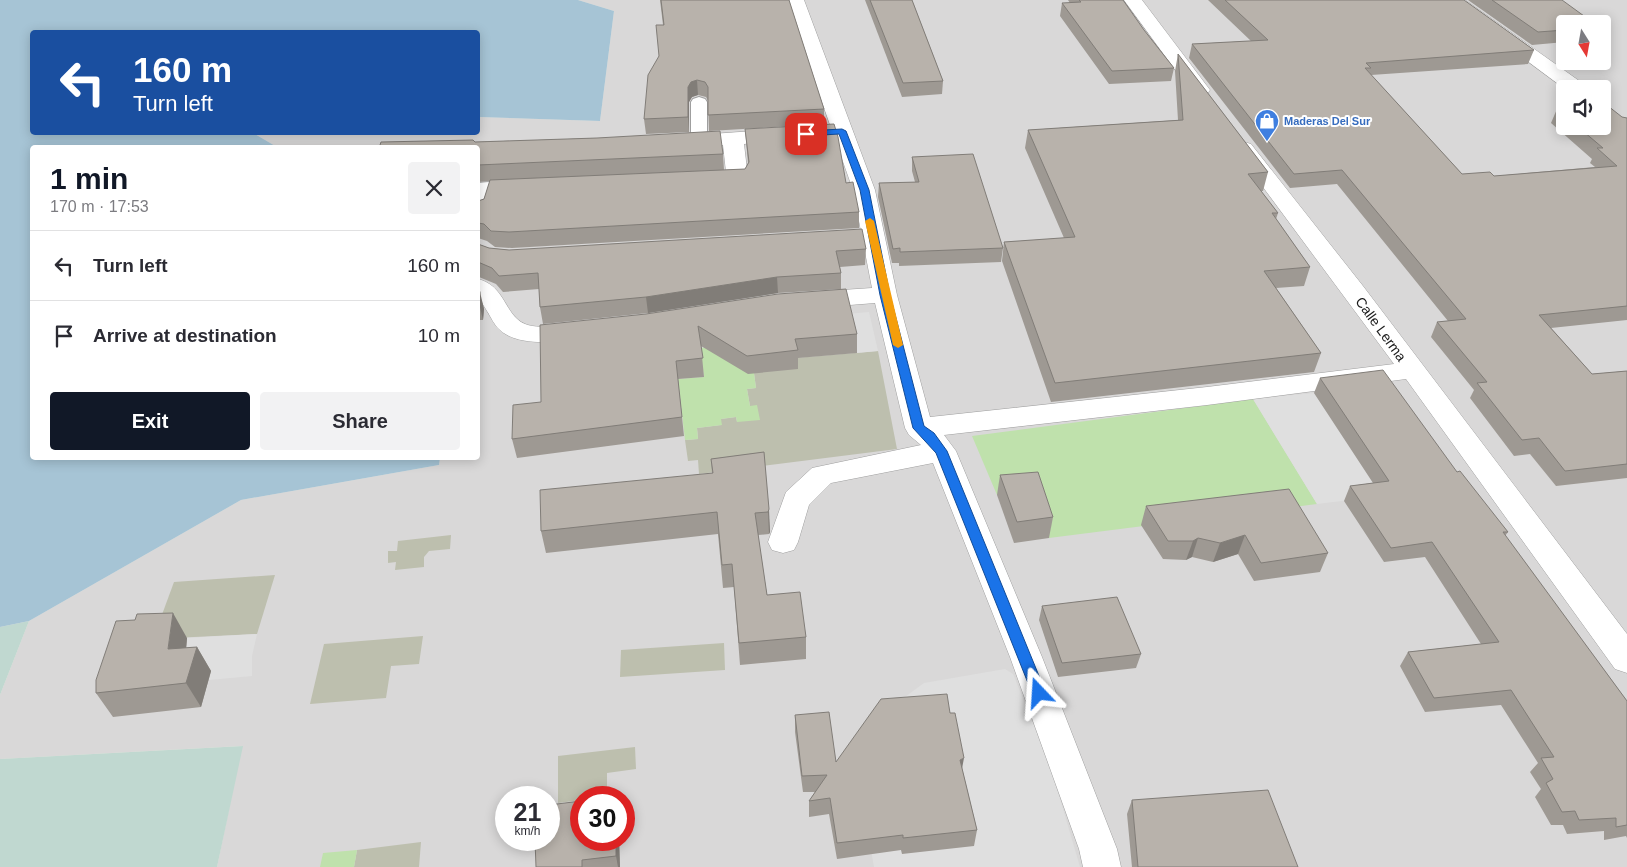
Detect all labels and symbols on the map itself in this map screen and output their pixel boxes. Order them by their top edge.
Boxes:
north arrow [1556,15,1611,70]
shop icon: Maderas Del Sur [1254,108,1280,142]
pin [785,113,827,155]
place label: Maderas Del Sur [1284,115,1371,127]
street label: Calle Lerma [1352,294,1410,364]
position arrow [1012,666,1064,718]
speed limit sign: 30 [570,786,635,851]

